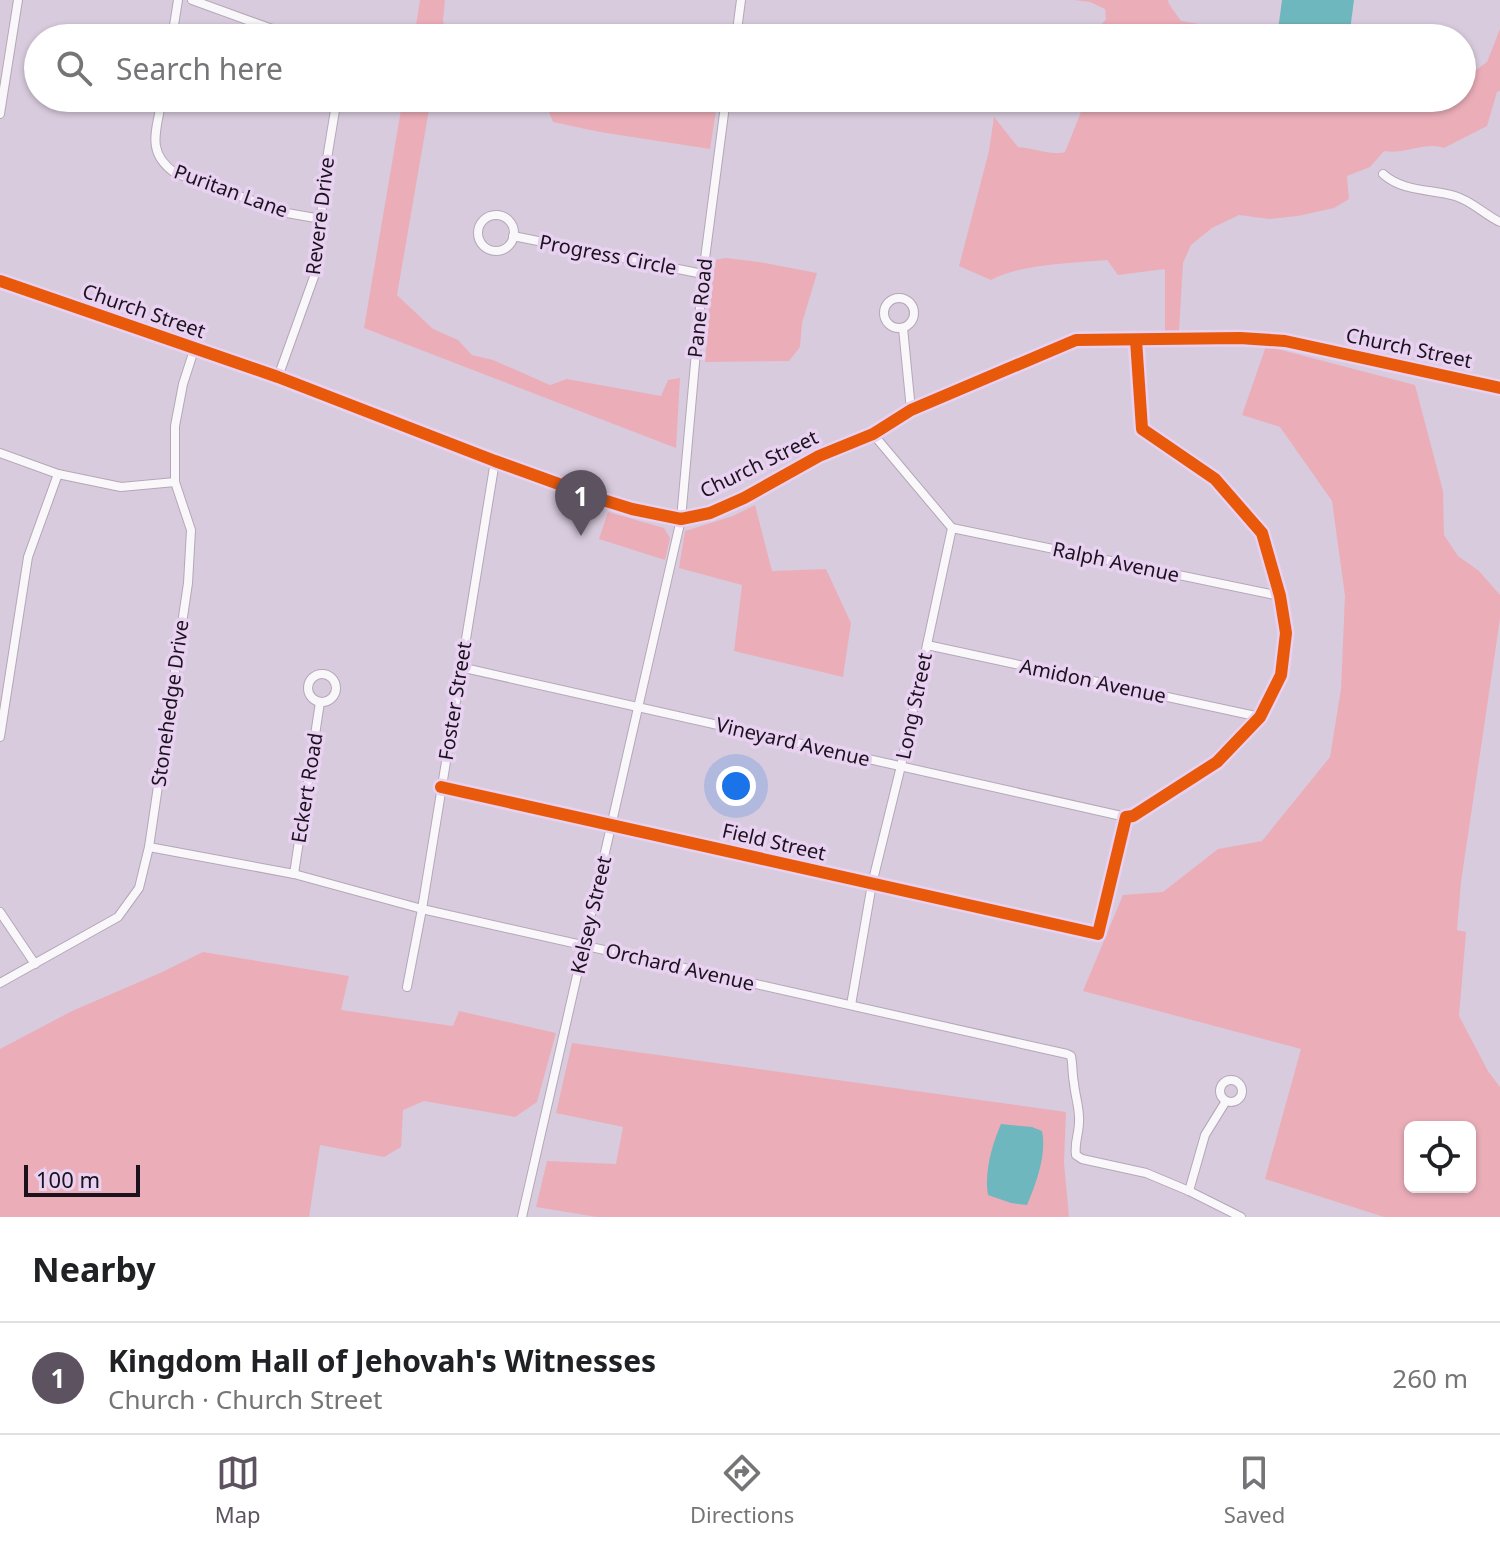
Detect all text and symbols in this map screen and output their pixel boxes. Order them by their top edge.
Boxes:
search box [24,24,1476,112]
icon: search [52,46,96,90]
text: Search here [116,48,283,89]
street label: Revere Drive [299,155,340,276]
street label: Puritan Lane [171,157,292,224]
street label: Progress Circle [537,228,679,281]
street label: Pane Road [681,257,718,359]
street label: Church Street [79,277,209,344]
street label: Church Street [1344,321,1475,374]
street label: Church Street [695,423,822,504]
pin: 1 [555,470,607,536]
street label: Ralph Avenue [1050,535,1182,588]
street label: Stonehedge Drive [144,618,195,788]
street label: Foster Street [432,640,477,762]
street label: Long Street [889,650,938,762]
street label: Amidon Avenue [1018,652,1169,709]
street label: Vineyard Avenue [713,711,873,772]
street label: Eckert Road [284,731,329,845]
your location [716,766,756,806]
street label: Field Street [720,817,828,867]
street label: Kelsey Street [564,853,617,977]
street label: Orchard Avenue [603,936,757,997]
map controls [1404,1121,1476,1193]
button: locate [1404,1121,1476,1193]
scale bar [24,1161,140,1197]
text: 100 m [36,1164,100,1194]
text: Nearby [32,1246,156,1292]
text: Kingdom Hall of Jehovah's Witnesses [108,1340,656,1381]
text: 1 [51,1360,65,1396]
text: 260 m [1392,1360,1468,1396]
text: Church · Church Street [108,1381,383,1417]
tab: Map [215,1451,261,1529]
tab: Directions [690,1451,794,1529]
tab: Saved [1224,1451,1285,1529]

